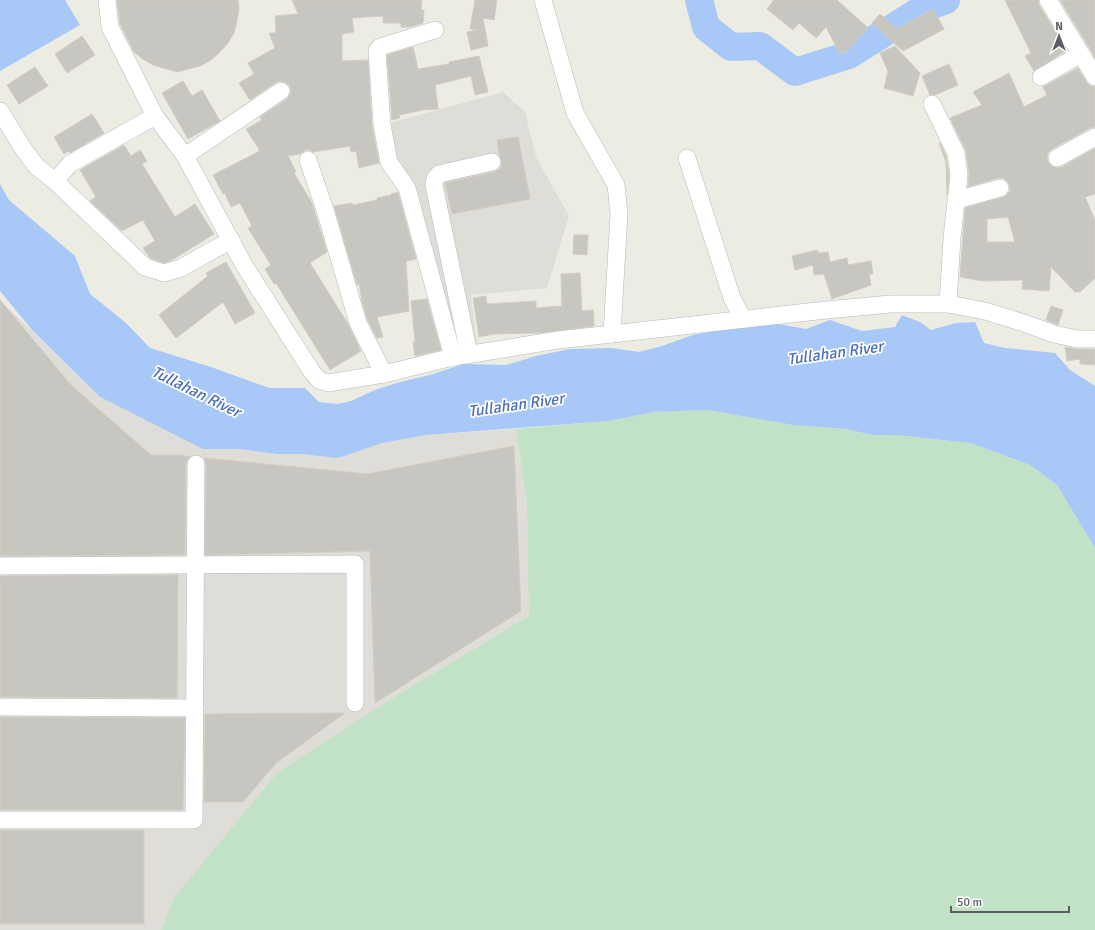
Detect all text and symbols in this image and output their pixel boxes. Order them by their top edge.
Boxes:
north arrow [1039,16,1079,56]
text: N [1055,20,1063,33]
water label: Tullahan River [786,336,886,370]
water label: Tullahan River [148,362,246,423]
water label: Tullahan River [467,388,567,422]
scale bar [951,888,1069,914]
text: 50 m [957,895,982,910]

